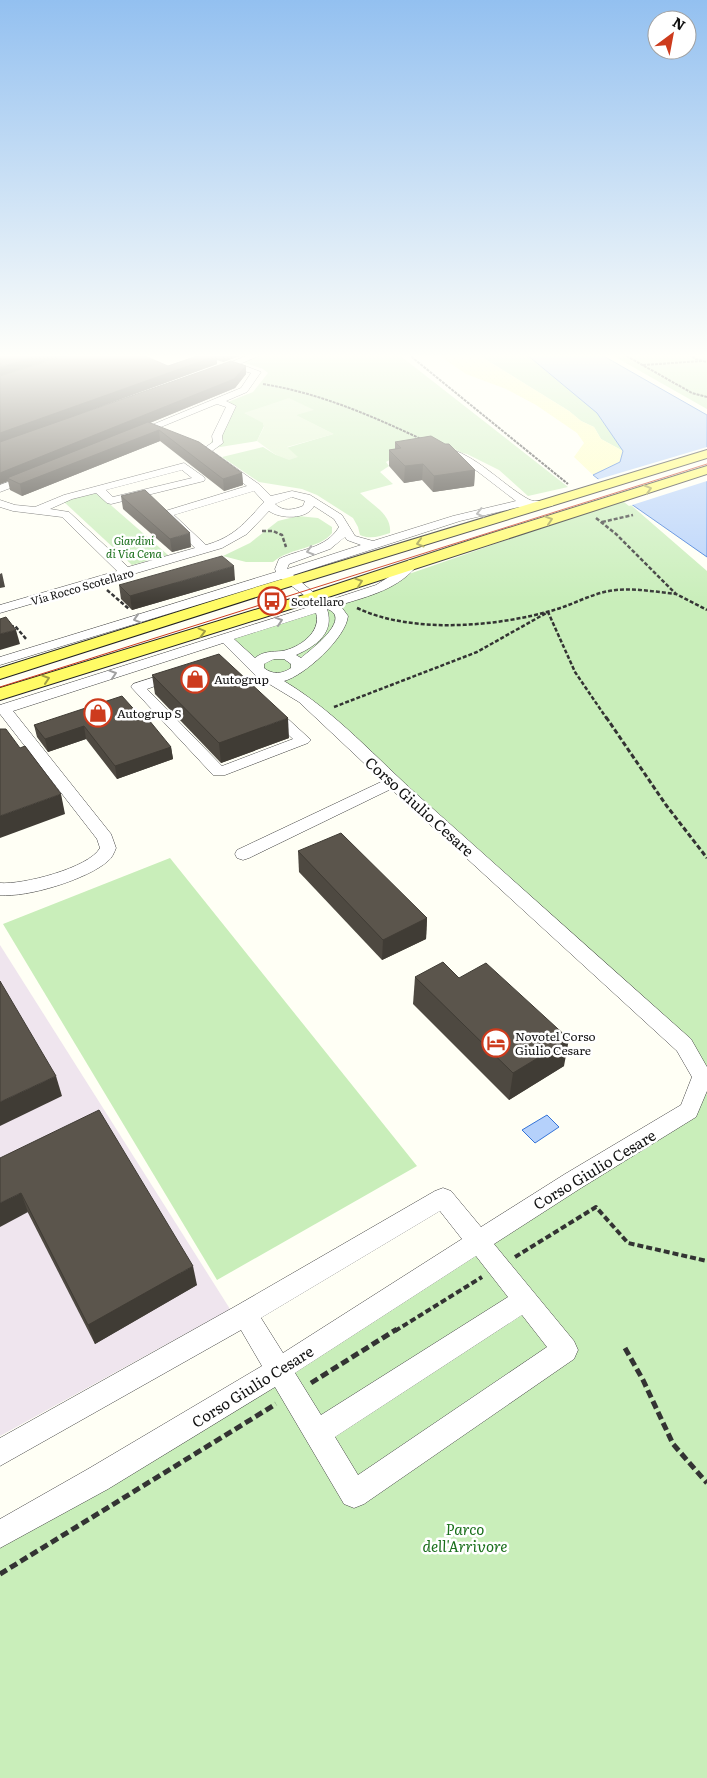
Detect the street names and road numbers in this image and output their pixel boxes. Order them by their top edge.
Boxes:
street label: Via Rocco Scotellaro [29,564,135,608]
street label: Corso Giulio Cesare [360,751,480,861]
street label: Corso Giulio Cesare [528,1123,660,1215]
street label: Corso Giulio Cesare [187,1339,318,1433]

